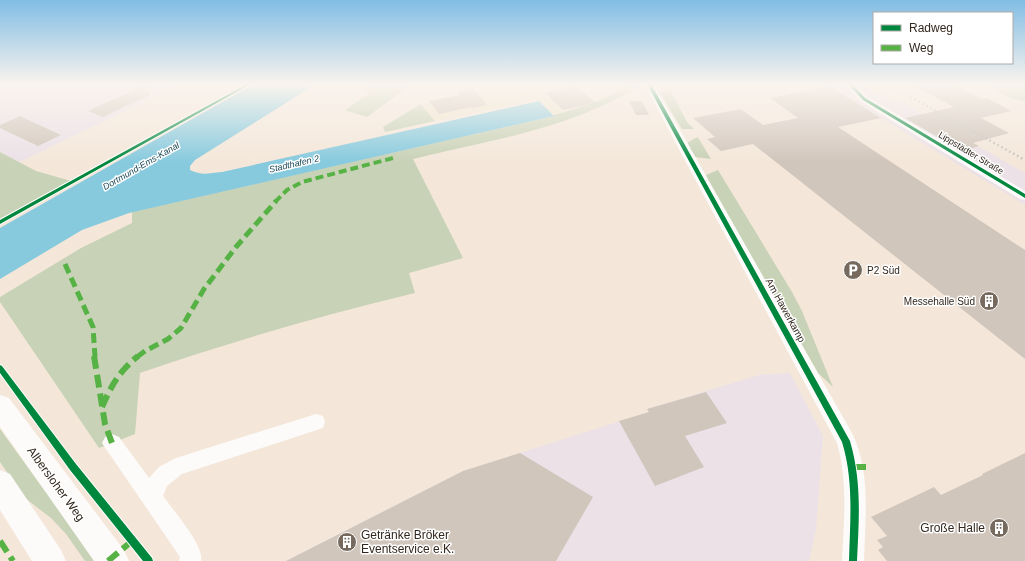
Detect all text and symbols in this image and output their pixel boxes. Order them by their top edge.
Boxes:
legend [873,12,1013,64]
text: Radweg [909,21,953,35]
text: Weg [909,41,933,55]
street label: Lippstädter Straße [937,130,1005,176]
water label: Dortmund-Ems-Kanal [101,140,182,192]
water label: Stadthafen 2 [268,153,320,175]
parking icon: P2 Süd [842,259,864,281]
place label: P2 Süd [867,265,900,276]
street label: Am Hawerkamp [764,276,808,344]
building icon: Messehalle Süd [978,290,1000,312]
place label: Messehalle Süd [904,296,975,307]
street label: Albersloher Weg [24,444,88,524]
building icon: Große Halle [988,517,1010,539]
place label: Große Halle [920,521,985,535]
place label: Getränke Bröker Eventservice e.K. [361,528,454,556]
building icon: Getränke Bröker Eventservice e.K. [336,531,358,553]

